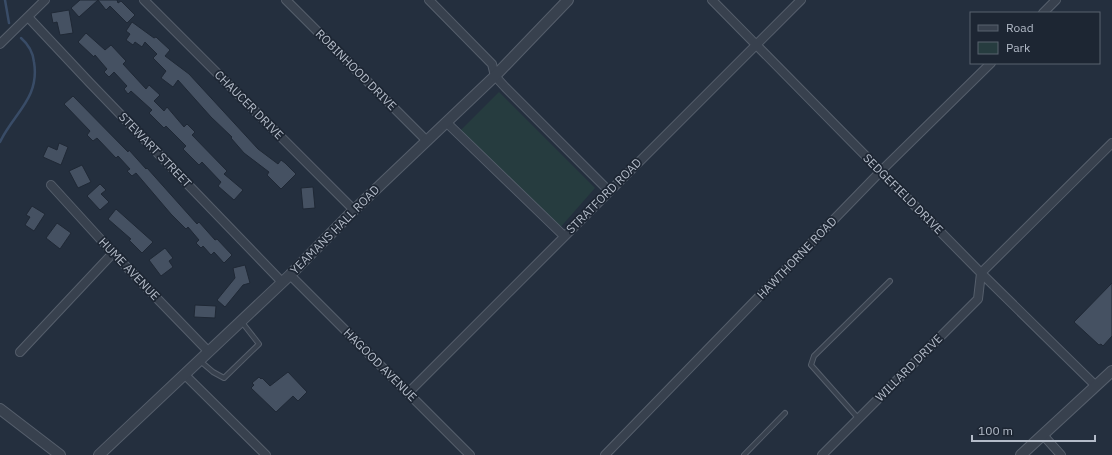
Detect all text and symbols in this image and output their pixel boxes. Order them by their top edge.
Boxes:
legend [970,12,1100,64]
text: Road [1006,20,1034,35]
street label: ROBINHOOD DRIVE [313,26,400,113]
text: Park [1006,40,1031,55]
street label: CHAUCER DRIVE [212,67,287,142]
street label: STEWART STREET [116,109,195,190]
street label: SEDGEFIELD DRIVE [860,150,947,237]
street label: STRATFORD ROAD [563,155,644,236]
street label: YEAMANS HALL ROAD [287,182,382,277]
street label: HAWTHORNE ROAD [754,213,840,302]
street label: HUME AVENUE [96,234,163,303]
street label: HAGOOD AVENUE [341,325,420,404]
street label: WILLARD DRIVE [872,331,945,404]
scale bar [972,417,1095,443]
text: 100 m [978,423,1013,438]

